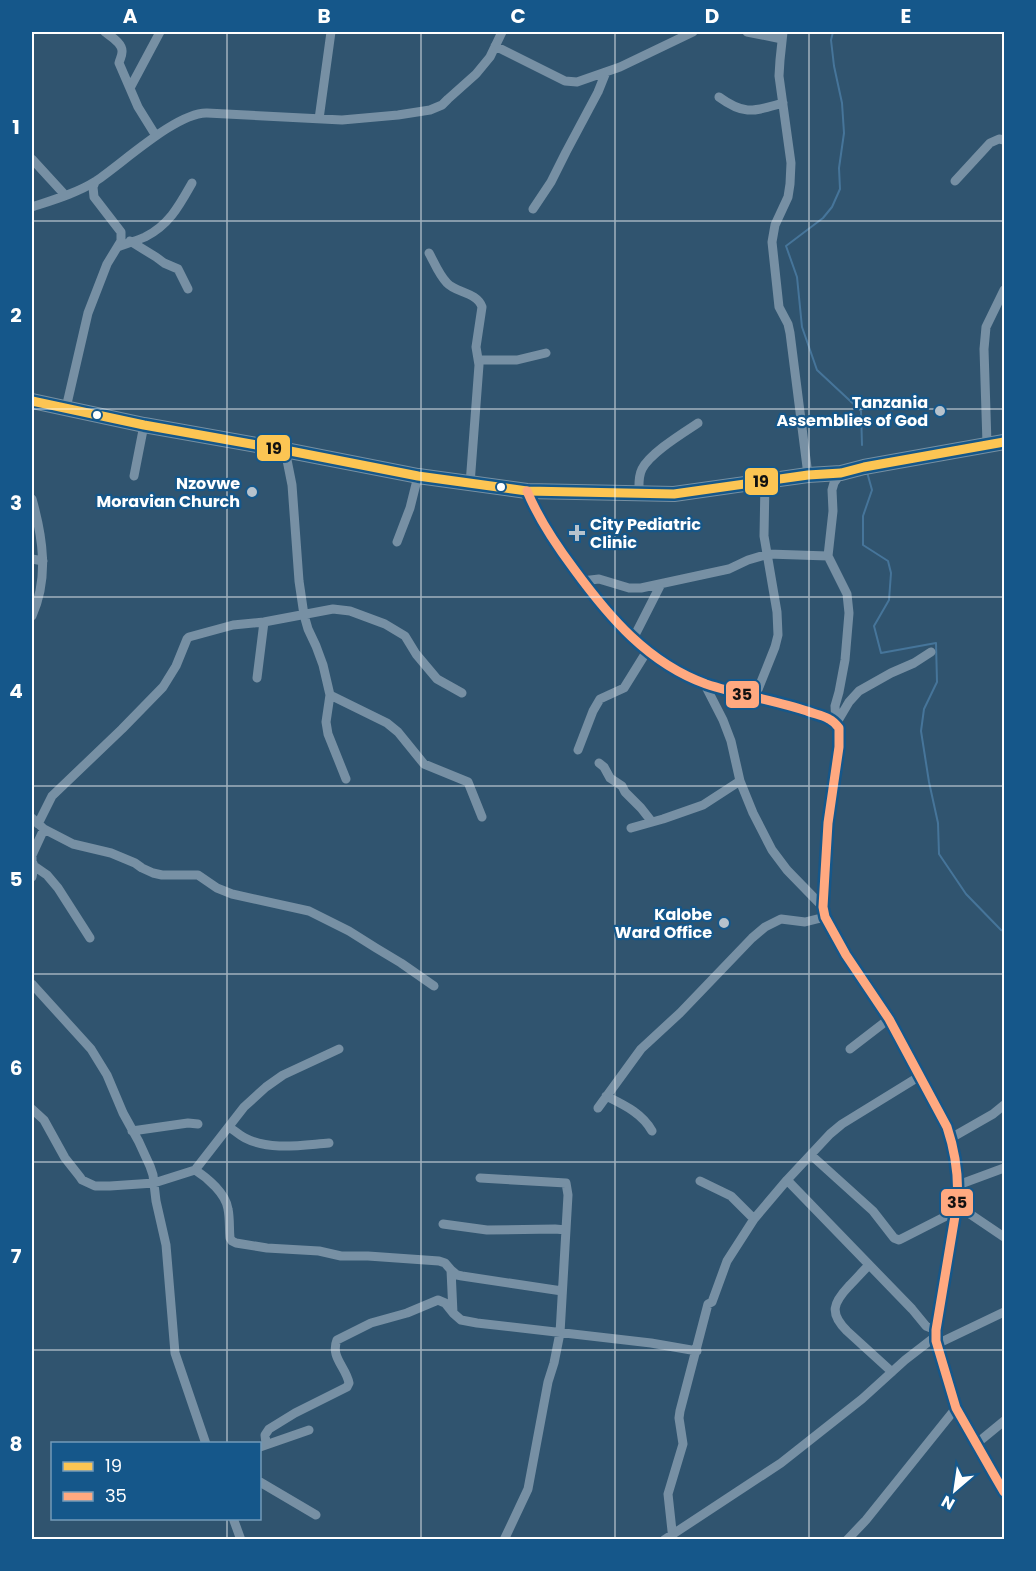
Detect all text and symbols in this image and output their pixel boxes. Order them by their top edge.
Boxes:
text: A [123,2,138,30]
text: B [317,2,331,30]
text: C [510,2,526,30]
text: D [705,2,719,30]
text: E [901,2,911,30]
text: 1 [12,113,20,141]
text: 2 [10,301,22,329]
place label: Tanzania Assemblies of God [776,391,928,432]
marker: Tanzania Assemblies of God [933,404,947,418]
unlabelled marker [91,409,103,421]
line badge: 19 [256,434,291,462]
text: 19 [266,437,282,460]
line badge: 19 [744,467,779,496]
text: 19 [753,470,769,493]
place label: Nzovwe Moravian Church [97,472,240,513]
unlabelled marker [495,481,507,493]
marker: Nzovwe Moravian Church [245,485,259,499]
text: 3 [10,489,22,517]
place label: City Pediatric Clinic [590,513,701,554]
marker: City Pediatric Clinic [568,524,586,542]
text: 4 [9,677,23,705]
line badge: 35 [725,680,760,709]
text: 35 [732,683,752,706]
text: 5 [10,865,23,893]
place label: Kalobe Ward Office [615,903,712,944]
marker: Kalobe Ward Office [717,916,731,930]
text: 6 [10,1054,22,1082]
line badge: 35 [940,1188,974,1217]
text: 35 [947,1191,967,1214]
text: 7 [11,1242,22,1270]
text: 8 [10,1430,22,1458]
legend [51,1442,261,1520]
text: 19 [105,1453,122,1478]
north arrow [925,1460,985,1520]
text: 35 [105,1483,127,1508]
text: N [937,1490,959,1516]

